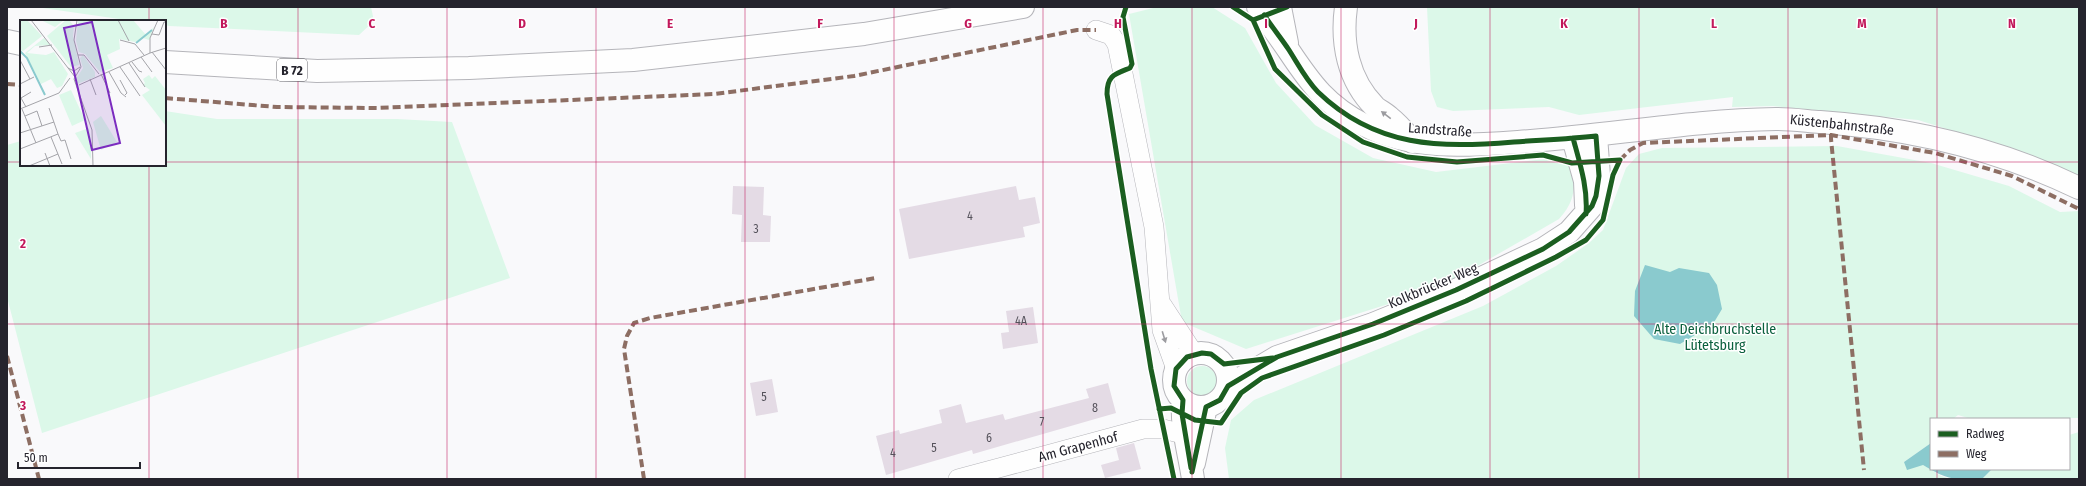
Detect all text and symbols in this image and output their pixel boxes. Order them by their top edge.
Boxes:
text: B [220,16,228,31]
text: C [369,16,376,31]
text: D [518,16,526,31]
text: E [667,16,673,31]
text: F [817,16,823,31]
text: G [964,16,972,31]
text: H [1114,16,1122,31]
text: I [1264,16,1268,31]
text: J [1413,16,1418,31]
text: K [1560,16,1568,31]
text: L [1711,16,1717,31]
text: M [1857,16,1867,31]
text: N [2008,16,2016,31]
inset map [20,20,166,166]
road number: B 72 [277,59,307,81]
one-way arrow [1381,111,1392,119]
street label: Küstenbahnstraße [1789,111,1895,139]
street label: Landstraße [1407,119,1473,141]
house number: 4 [967,209,973,223]
house number: 3 [753,222,759,236]
text: 2 [19,236,26,251]
street label: Kolkbrücker Weg [1386,259,1481,313]
house number: 4A [1015,314,1028,328]
park label: Alte Deichbruchstelle Lütetsburg [1654,321,1776,354]
one-way arrow [1161,332,1167,344]
house number: 5 [761,390,767,404]
text: 3 [19,398,26,413]
house number: 8 [1092,401,1098,415]
house number: 7 [1040,415,1045,429]
legend [1930,418,2070,470]
text: Radweg [1966,427,2005,441]
street label: Am Grapenhof [1036,428,1121,466]
house number: 6 [986,431,992,445]
house number: 5 [931,441,937,455]
scale bar [18,444,140,470]
house number: 4 [890,446,896,460]
text: Weg [1966,447,1987,461]
text: 50 m [24,451,48,465]

